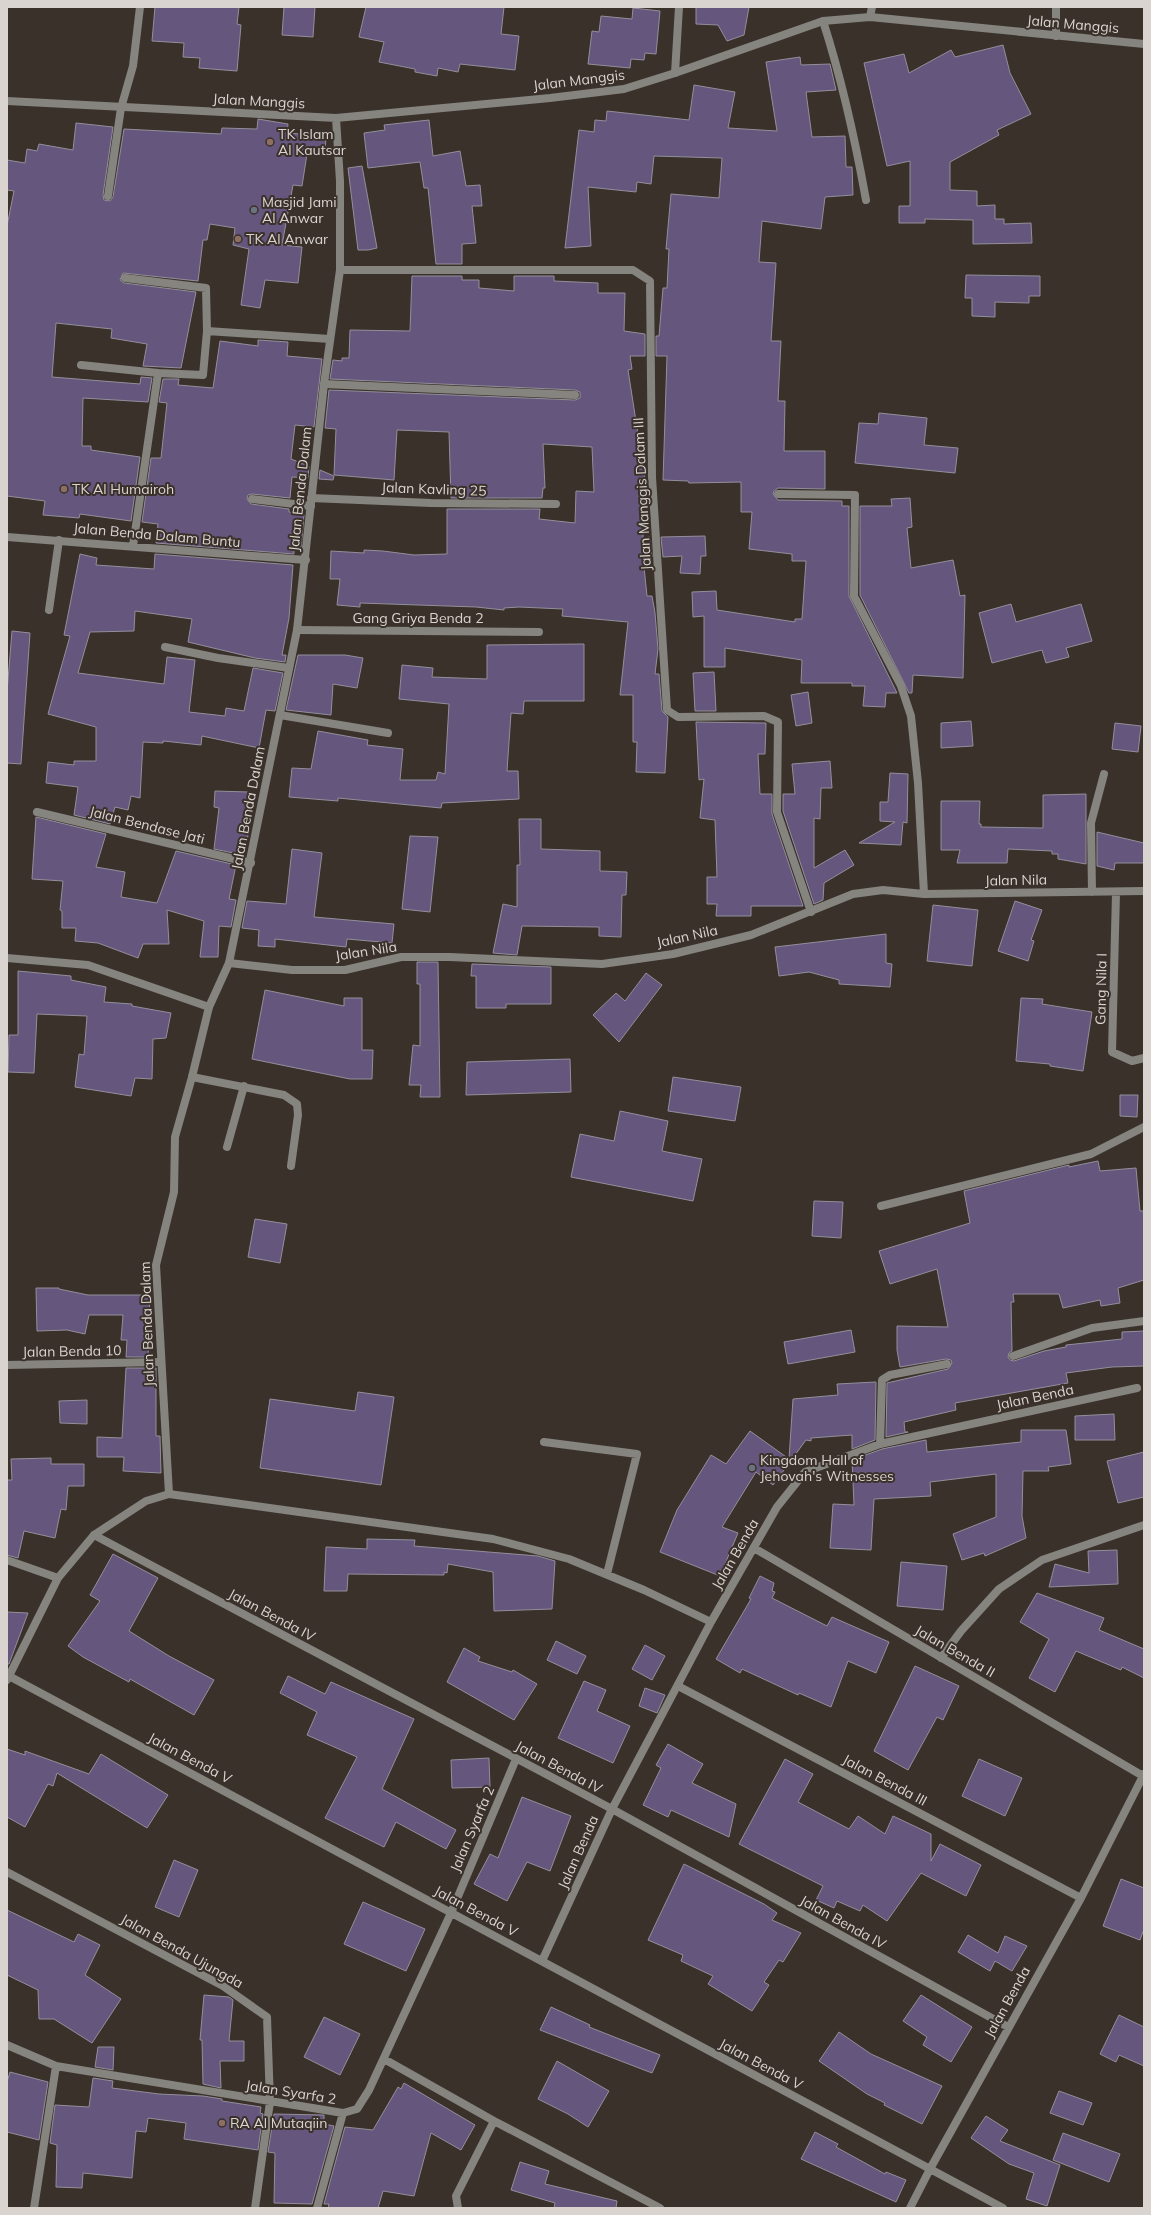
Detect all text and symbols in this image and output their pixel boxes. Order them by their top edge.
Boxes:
street label: Jalan Manggis [1026,11,1120,37]
street label: Jalan Manggis [532,65,626,95]
street label: Jalan Manggis [212,90,306,112]
place label: TK Islam Al Kautsar [278,125,347,159]
marker: TK Islam Al Kautsar [265,137,275,147]
place label: Masjid Jami Al Anwar [262,193,337,227]
marker: Masjid Jami Al Anwar [249,205,259,215]
place label: TK Al Anwar [246,230,329,248]
marker: TK Al Anwar [233,234,243,244]
street label: Jalan Manggis Dalam III [629,417,655,571]
street label: Jalan Benda Dalam [285,426,315,552]
street label: Jalan Kavling 25 [381,478,487,500]
place label: TK Al Humairoh [72,480,174,498]
marker: TK Al Humairoh [59,484,69,494]
street label: Jalan Benda Dalam Buntu [73,519,241,551]
street label: Gang Griya Benda 2 [352,609,484,627]
street label: Jalan Benda Dalam [227,745,269,871]
street label: Jalan Bendase Jati [87,802,207,848]
street label: Jalan Nila [985,870,1047,890]
street label: Jalan Nila [655,921,719,951]
street label: Jalan Nila [334,937,398,965]
street label: Gang Nila I [1091,953,1111,1025]
street label: Jalan Benda Dalam [136,1261,158,1387]
street label: Jalan Benda 10 [22,1341,122,1361]
street label: Jalan Benda [995,1380,1075,1414]
place label: Kingdom Hall of Jehovah's Witnesses [760,1451,894,1485]
marker: Kingdom Hall of Jehovah's Witnesses [747,1463,757,1473]
street label: Jalan Benda [708,1515,762,1593]
street label: Jalan Benda IV [225,1585,319,1646]
street label: Jalan Benda II [912,1621,998,1681]
street label: Jalan Benda V [145,1728,235,1788]
street label: Jalan Benda IV [512,1737,606,1798]
street label: Jalan Benda III [840,1750,930,1810]
street label: Jalan Syarfa 2 [446,1783,498,1875]
street label: Jalan Benda [554,1812,602,1892]
street label: Jalan Benda V [431,1881,521,1941]
street label: Jalan Benda IV [797,1891,889,1953]
street label: Jalan Benda Ujungda [118,1910,246,1992]
street label: Jalan Benda [980,1963,1034,2041]
street label: Jalan Benda V [716,2034,806,2094]
street label: Jalan Syarfa 2 [244,2076,338,2108]
place label: RA Al Mutaqiin [230,2114,327,2132]
marker: RA Al Mutaqiin [217,2118,227,2128]

